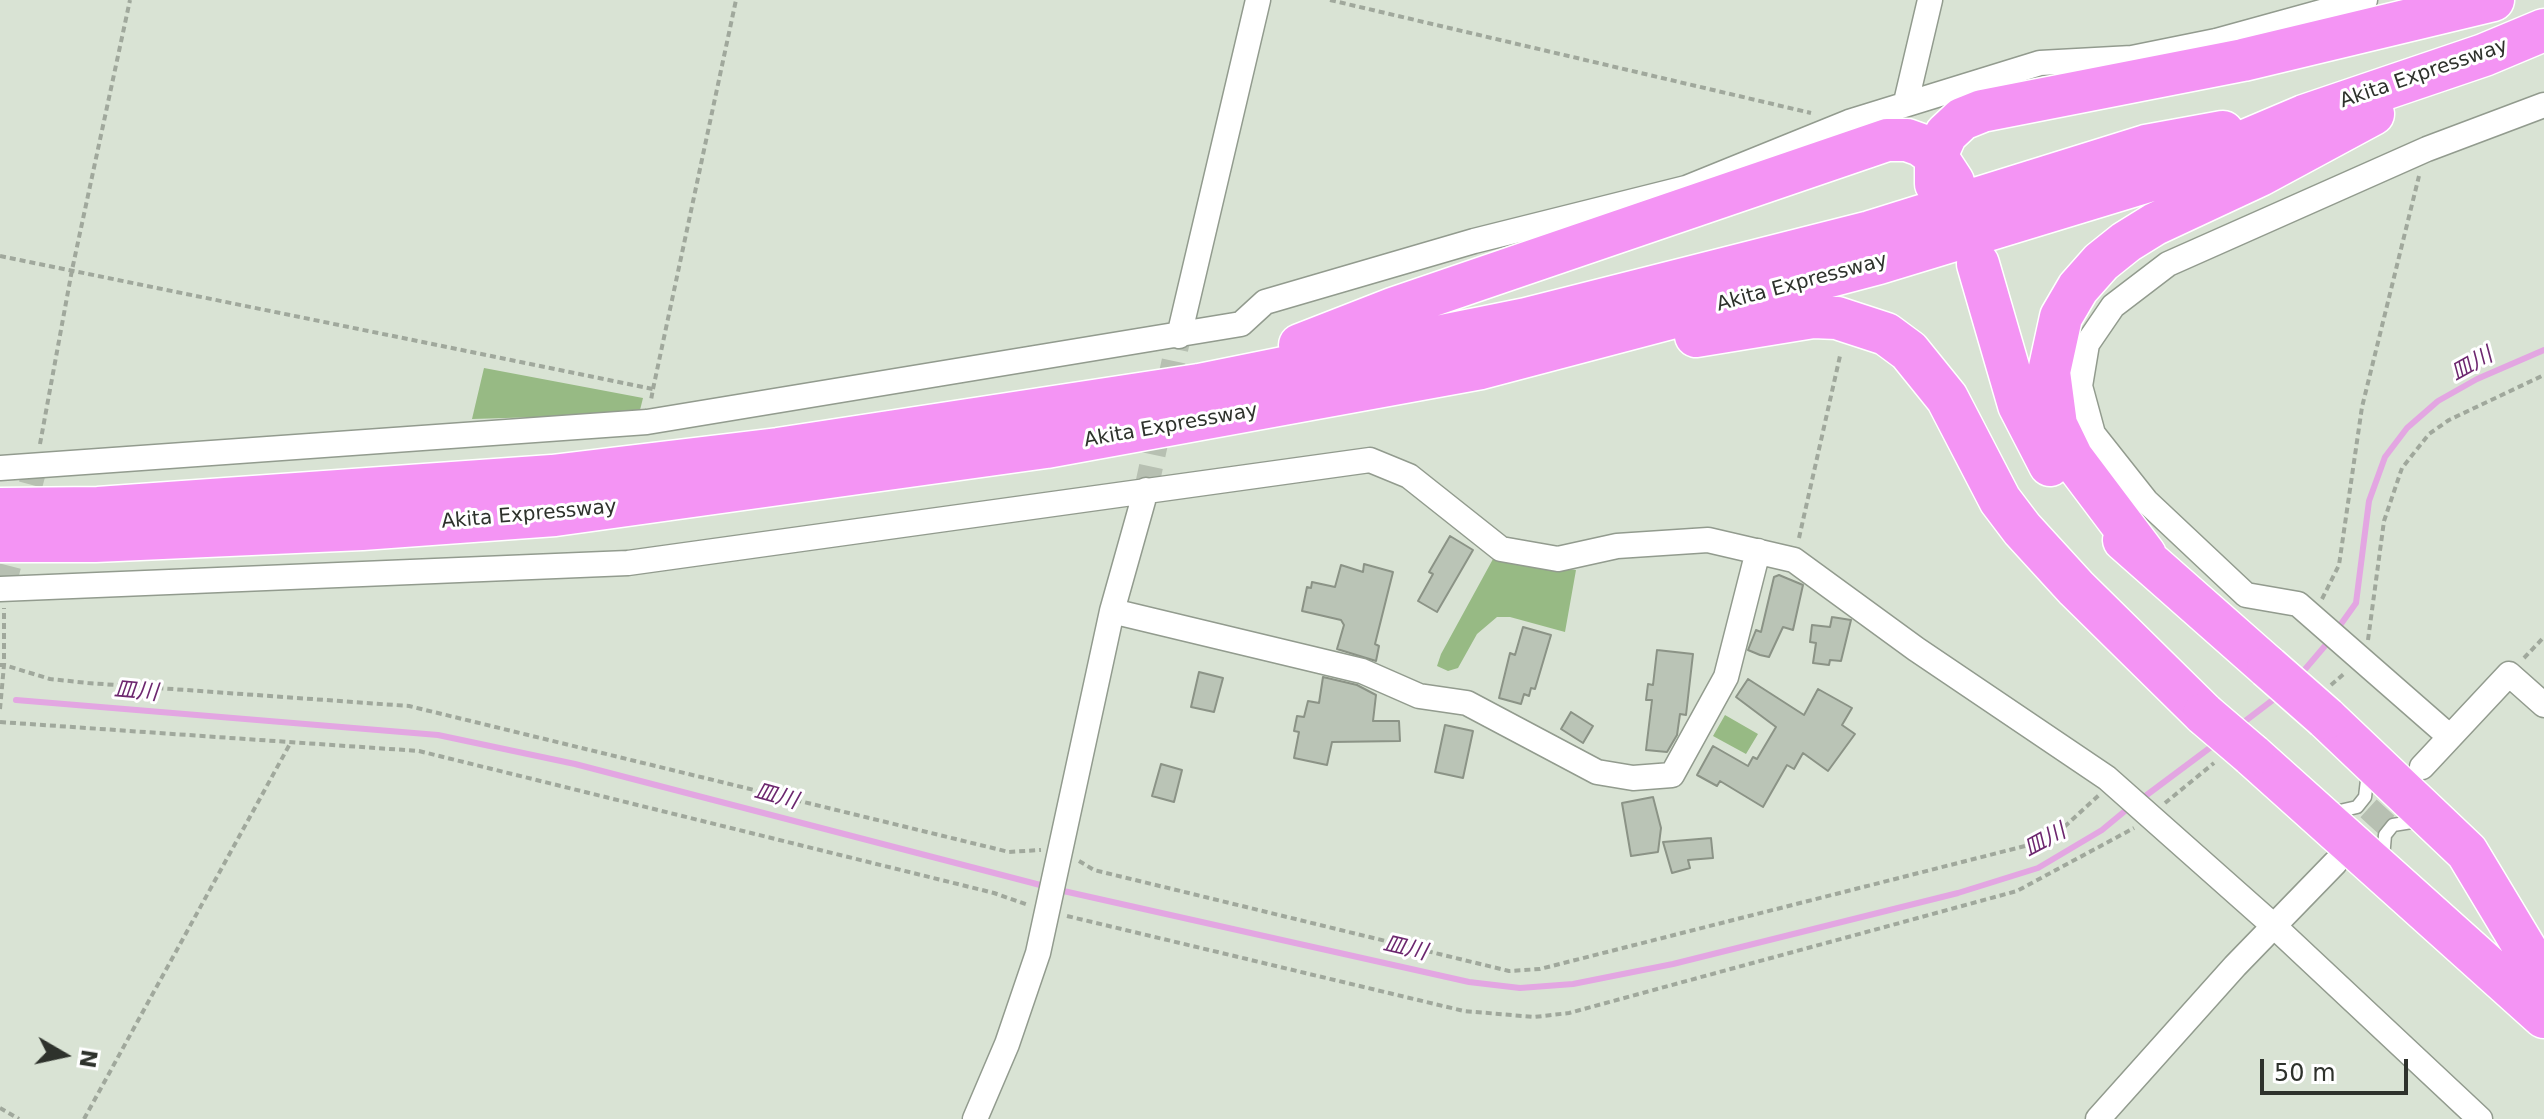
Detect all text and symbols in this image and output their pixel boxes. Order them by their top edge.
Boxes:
street label: Akita Expressway [2337,34,2511,114]
street label: Akita Expressway [1714,249,1890,317]
water label: 皿川 [2446,343,2498,387]
street label: Akita Expressway [1082,399,1260,453]
street label: Akita Expressway [440,495,618,535]
water label: 皿川 [113,677,159,707]
water label: 皿川 [751,779,801,815]
water label: 皿川 [2019,819,2071,863]
water label: 皿川 [1381,931,1429,967]
north arrow [24,1015,104,1095]
scale bar [2264,1043,2412,1093]
text: N [74,1048,102,1070]
text: 50 m [2274,1059,2336,1087]

